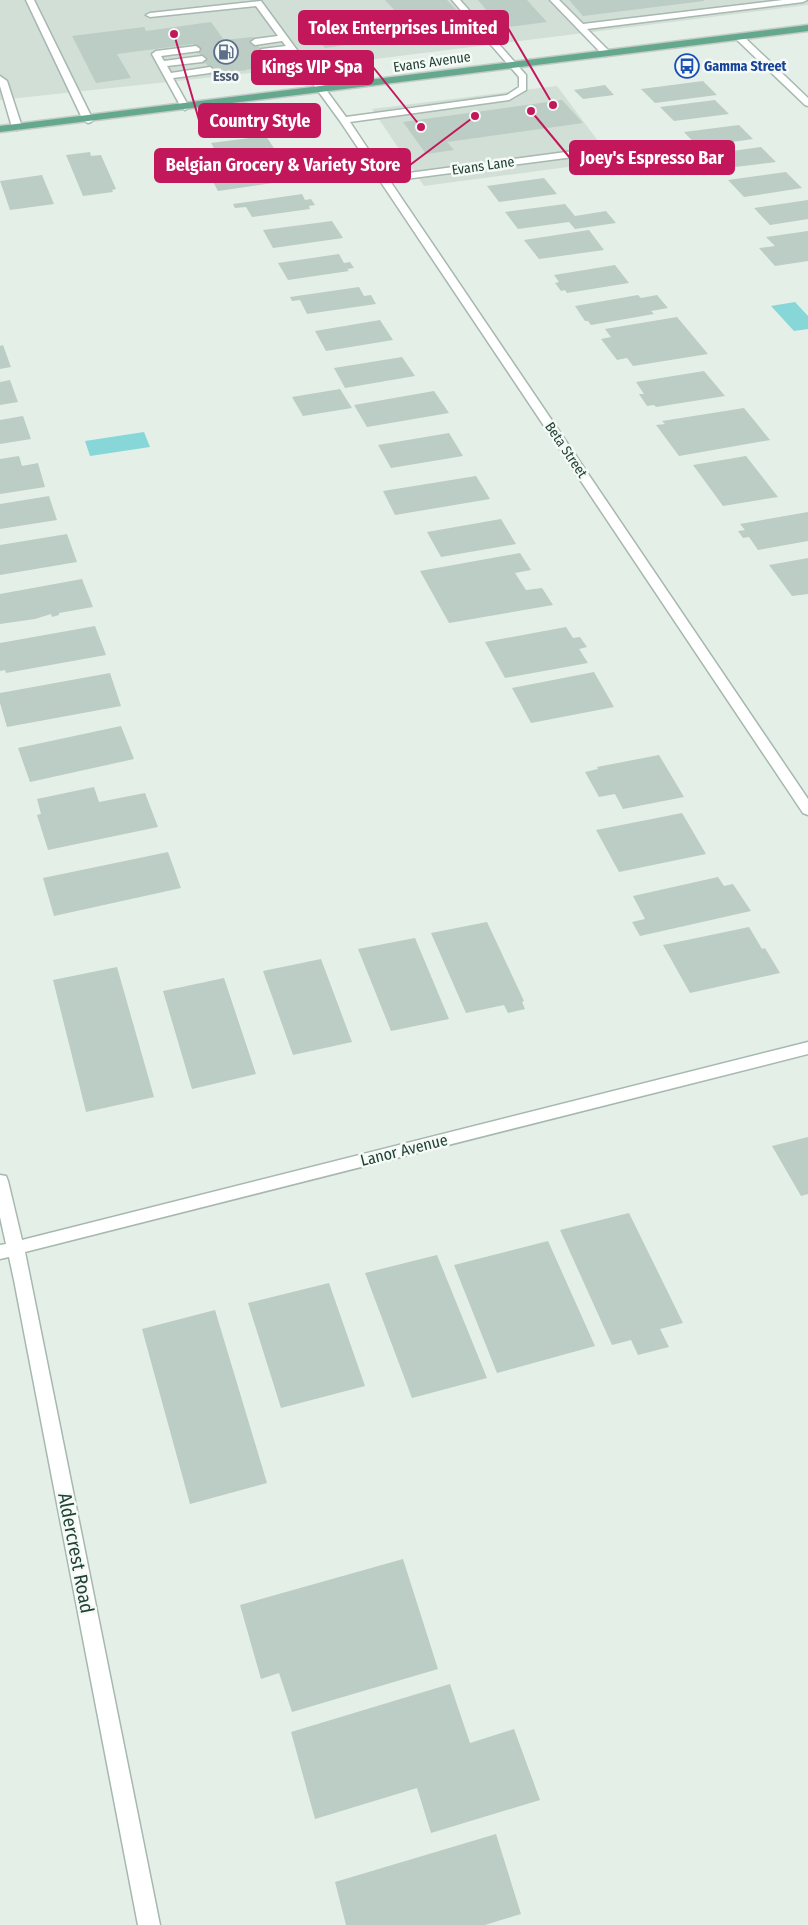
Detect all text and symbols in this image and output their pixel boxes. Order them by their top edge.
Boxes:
callout: Tolex Enterprises Limited [299,11,508,44]
text: Tolex Enterprises Limited [309,17,497,39]
fuel station icon: Esso [213,39,239,65]
street label: Evans Avenue [392,48,472,76]
callout: Kings VIP Spa [252,51,373,84]
bus stop icon: Gamma Street [674,53,700,79]
text: Kings VIP Spa [262,56,362,78]
place label: Gamma Street [704,58,788,75]
place label: Esso [213,68,240,85]
callout: Country Style [199,104,320,137]
text: Country Style [210,110,310,132]
callout: Joey's Espresso Bar [570,141,734,174]
text: Joey's Espresso Bar [579,147,724,169]
callout: Belgian Grocery & Variety Store [155,149,410,182]
street label: Evans Lane [451,153,515,179]
text: Belgian Grocery & Variety Store [166,154,400,176]
street label: Beta Street [541,419,591,481]
street label: Lanor Avenue [358,1130,450,1170]
street label: Aldercrest Road [53,1491,99,1615]

